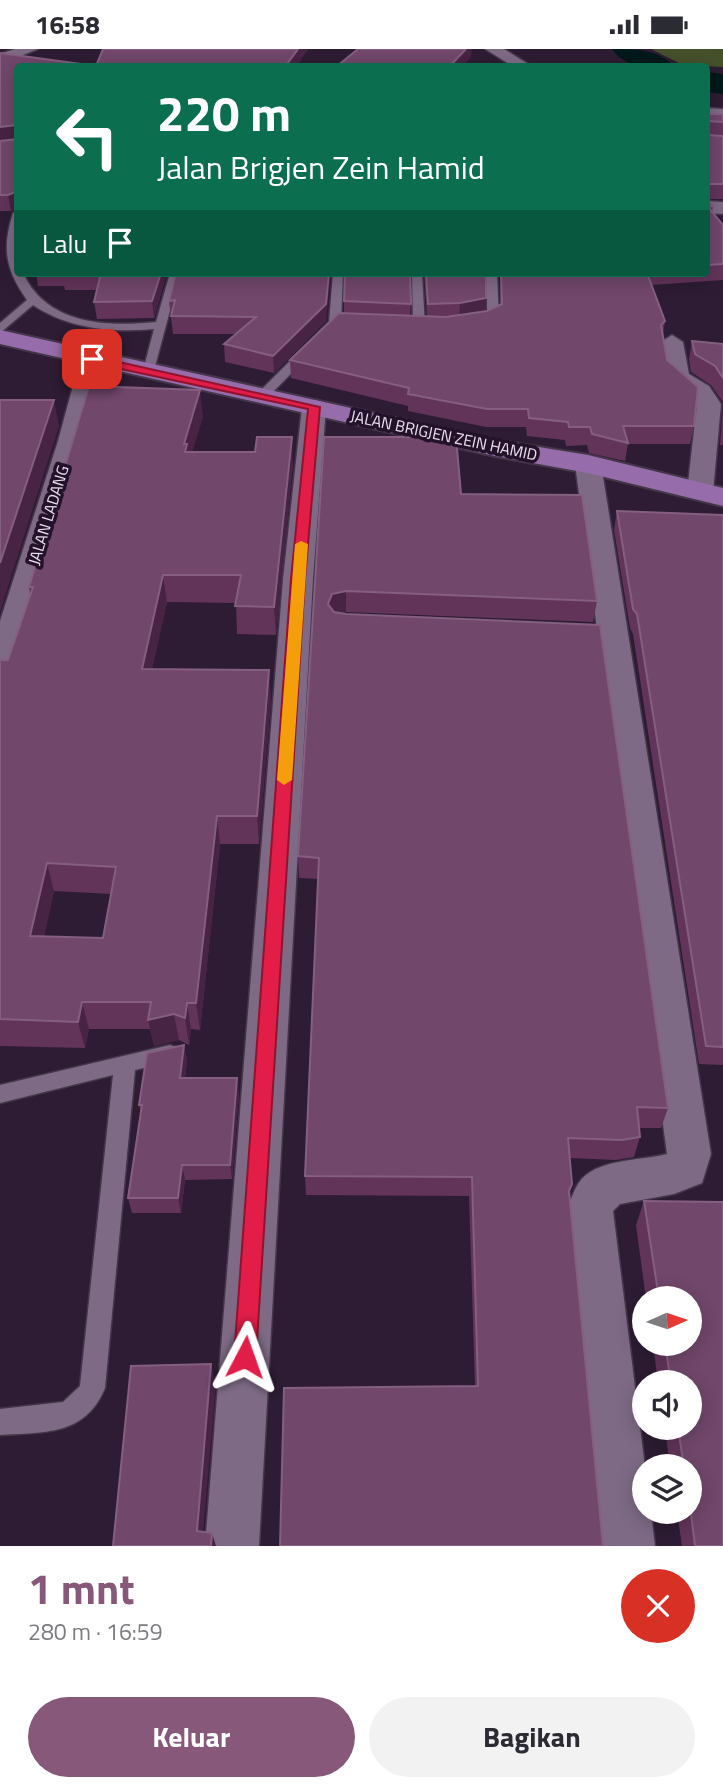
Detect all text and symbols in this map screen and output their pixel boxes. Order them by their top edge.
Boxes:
text: 16:58 [35,5,100,44]
text: 220 m [157,75,291,150]
icon: left [42,91,133,182]
text: Jalan Brigjen Zein Hamid [157,143,485,191]
text: Lalu [42,224,87,263]
icon: arrive [101,224,139,262]
pin [62,329,122,389]
icon: arrive [73,340,111,378]
street label: JALAN BRIGJEN ZEIN HAMID [348,403,540,467]
street label: JALAN LADANG [21,462,75,568]
north arrow [632,1286,702,1356]
map controls [632,1286,702,1524]
position arrow [208,1320,282,1394]
button: sound [632,1370,702,1440]
button: layers [632,1454,702,1524]
text: 1 mnt [28,1556,135,1620]
button: close [621,1569,695,1643]
text: 280 m · 16:59 [28,1614,163,1649]
button: Keluar [28,1697,355,1777]
button: Bagikan [369,1697,695,1777]

